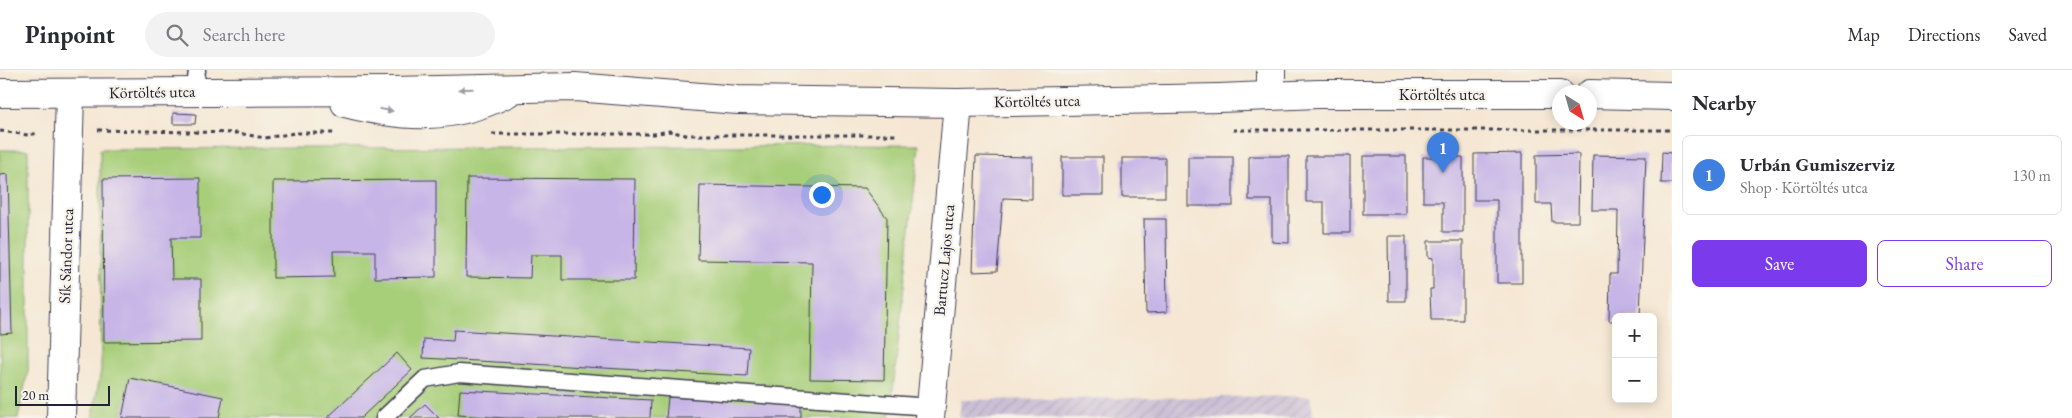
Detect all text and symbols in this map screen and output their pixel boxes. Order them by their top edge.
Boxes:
search box [145,12,495,57]
text: Pinpoint [25,19,115,50]
icon: search [163,21,191,49]
text: Search here [203,22,285,47]
text: Map [1848,23,1880,46]
text: Directions [1908,23,1980,46]
text: Saved [2008,23,2047,46]
street label: Körtöltés utca [109,81,196,103]
street label: Körtöltés utca [1399,84,1486,105]
north arrow [1552,85,1597,130]
one-way arrow [458,86,474,94]
text: Nearby [1692,89,1756,116]
street label: Körtöltés utca [994,90,1081,112]
one-way arrow [378,107,394,115]
pin: 1 [1427,132,1459,173]
text: Urbán Gumiszerviz [1740,152,1895,177]
text: 1 [1705,165,1713,186]
text: 130 m [2012,165,2051,186]
text: Shop · Körtöltés utca [1740,177,1868,198]
your location [809,182,835,208]
street label: Bartucz Lajos utca [929,203,959,316]
street label: Sík Sándor utca [54,208,78,304]
button: Save [1692,240,1867,287]
button: Share [1877,240,2052,287]
map controls [1612,313,1657,403]
button: + [1612,313,1657,358]
button: − [1612,358,1657,403]
scale bar [15,383,110,406]
text: 20 m [22,386,49,404]

